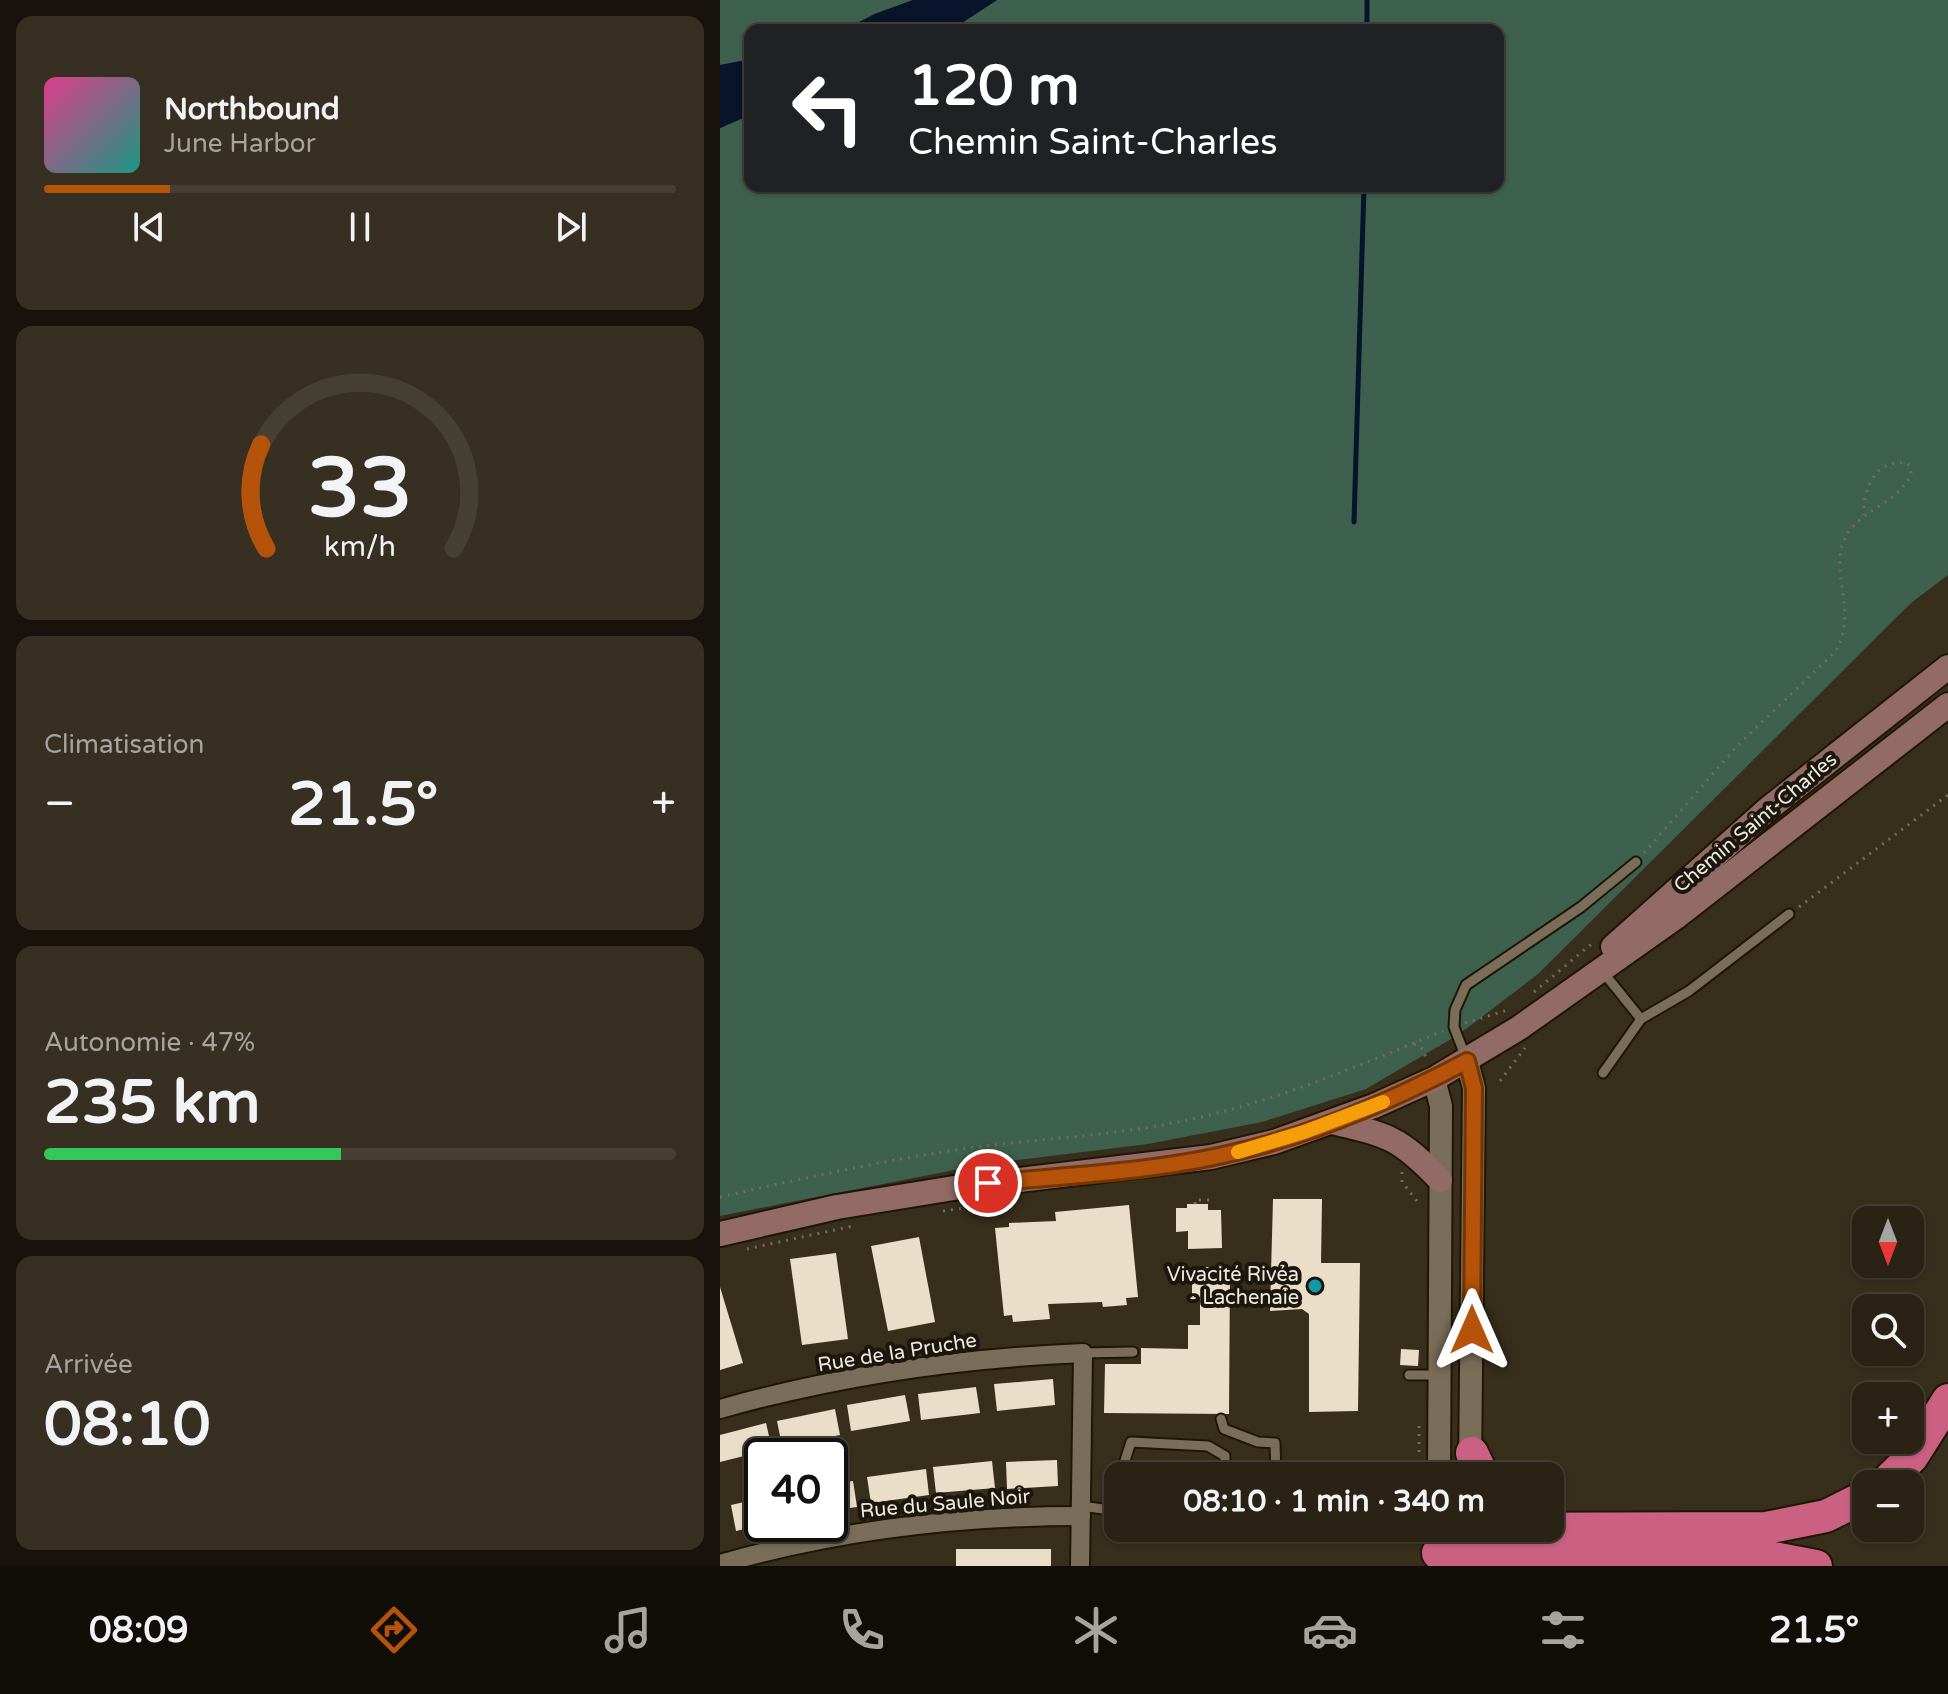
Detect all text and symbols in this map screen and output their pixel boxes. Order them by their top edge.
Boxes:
text: 120 m [908,53,1079,120]
icon: left [776,56,880,160]
text: Northbound [164,91,340,128]
text: Chemin Saint-Charles [908,121,1278,164]
text: June Harbor [164,128,316,159]
icon: previous [127,205,171,249]
icon: pause [338,205,382,249]
icon: next [549,205,593,249]
text: 33 [308,439,412,539]
text: km/h [324,530,396,564]
text: Climatisation [44,729,204,760]
street label: Chemin Saint-Charles [1669,748,1842,898]
text: 21.5° [288,769,438,841]
text: − [44,778,75,831]
text: + [651,778,676,831]
text: Autonomie · 47% [44,1027,255,1058]
text: 235 km [44,1067,260,1139]
pin [954,1149,1022,1217]
icon: arrive [966,1161,1010,1205]
north arrow [1852,1206,1924,1278]
map controls [1852,1206,1924,1542]
place label: Vivacité Rivéa - Lachenaie [1167,1263,1299,1310]
marker: Vivacité Rivéa - Lachenaie [1306,1277,1324,1295]
position arrow [1430,1288,1514,1372]
button: search [1852,1294,1924,1366]
street label: Rue de la Pruche [816,1329,978,1377]
text: Arrivée [44,1349,133,1380]
button: + [1852,1382,1924,1454]
text: 08:10 [44,1389,210,1461]
speed limit sign: 40 [744,1438,848,1542]
button: − [1852,1470,1924,1542]
text: 08:10 · 1 min · 340 m [1183,1483,1485,1520]
street label: Rue du Saule Noir [859,1485,1031,1523]
icon: directions [366,1602,422,1658]
icon: music [600,1602,656,1658]
icon: phone [834,1602,890,1658]
icon: climate [1068,1602,1124,1658]
icon: car [1302,1602,1358,1658]
icon: filters [1535,1602,1591,1658]
text: 08:09 [89,1609,189,1652]
text: 21.5° [1769,1609,1859,1652]

